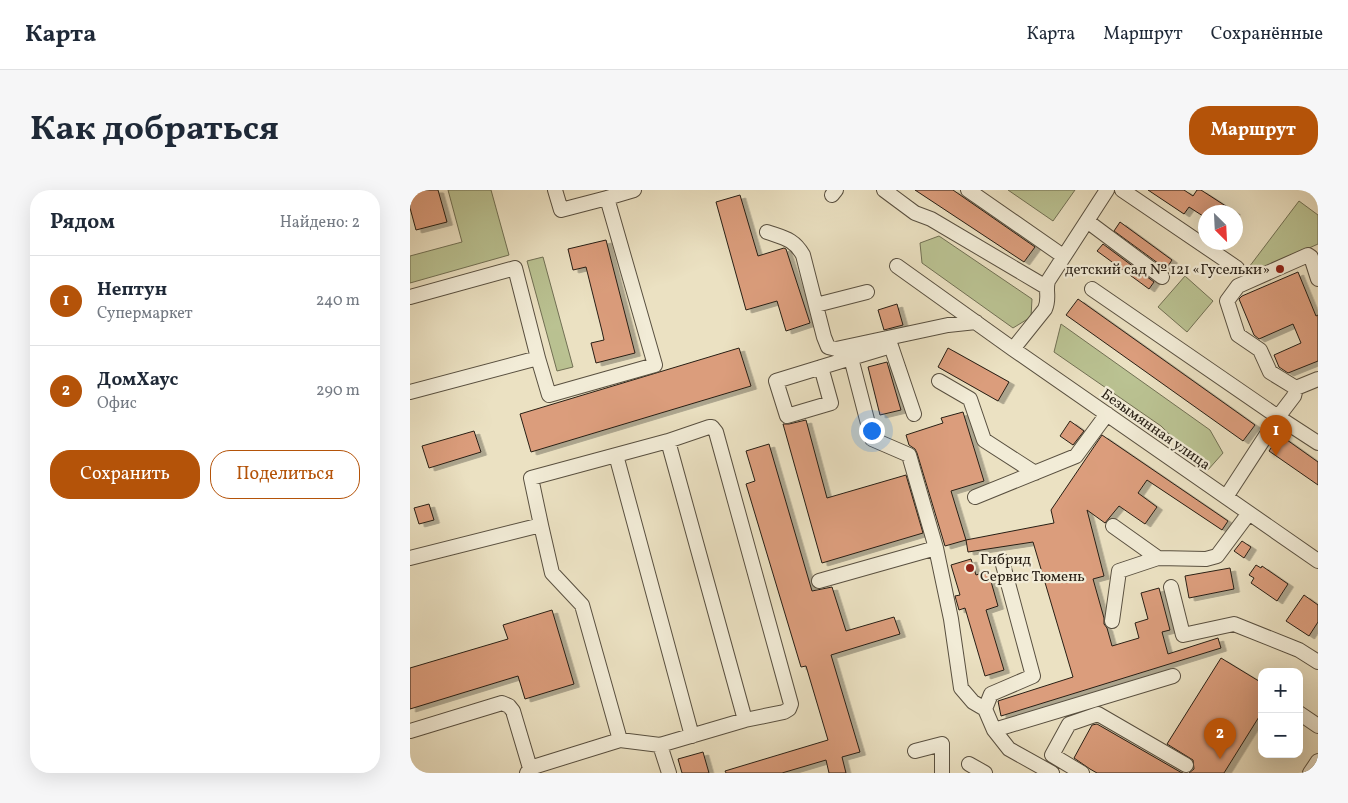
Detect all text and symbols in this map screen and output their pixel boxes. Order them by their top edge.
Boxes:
text: Карта [25,18,96,52]
text: Карта [1026,22,1075,47]
text: Маршрут [1103,22,1183,47]
text: Сохранённые [1211,22,1323,47]
text: Как добраться [30,106,279,154]
button: Маршрут [1189,106,1318,155]
north arrow [1198,205,1243,250]
text: Рядом [50,208,115,237]
text: Найдено: 2 [280,212,360,234]
place label: детский сад № 121 «Гусельки» [1065,260,1270,281]
marker: детский сад № 121 «Гусельки» [1274,263,1286,275]
text: Нептун [97,277,167,303]
text: 1 [63,290,69,312]
text: 240 m [316,290,360,312]
text: Супермаркет [97,303,193,325]
text: ДомХаус [97,367,178,393]
text: 2 [62,380,70,402]
text: 290 m [316,380,360,402]
street label: Безымянная улица [1096,385,1214,476]
text: Офис [97,393,137,415]
pin: 1 [1260,415,1292,456]
your location [859,418,885,444]
button: Сохранить [50,450,200,499]
button: Поделиться [210,450,360,499]
place label: Гибрид Сервис Тюмень [980,550,1085,588]
marker: Гибрид Сервис Тюмень [964,562,976,574]
map controls [1258,668,1303,758]
button: + [1258,668,1303,713]
button: − [1258,713,1303,758]
pin: 2 [1204,718,1236,759]

